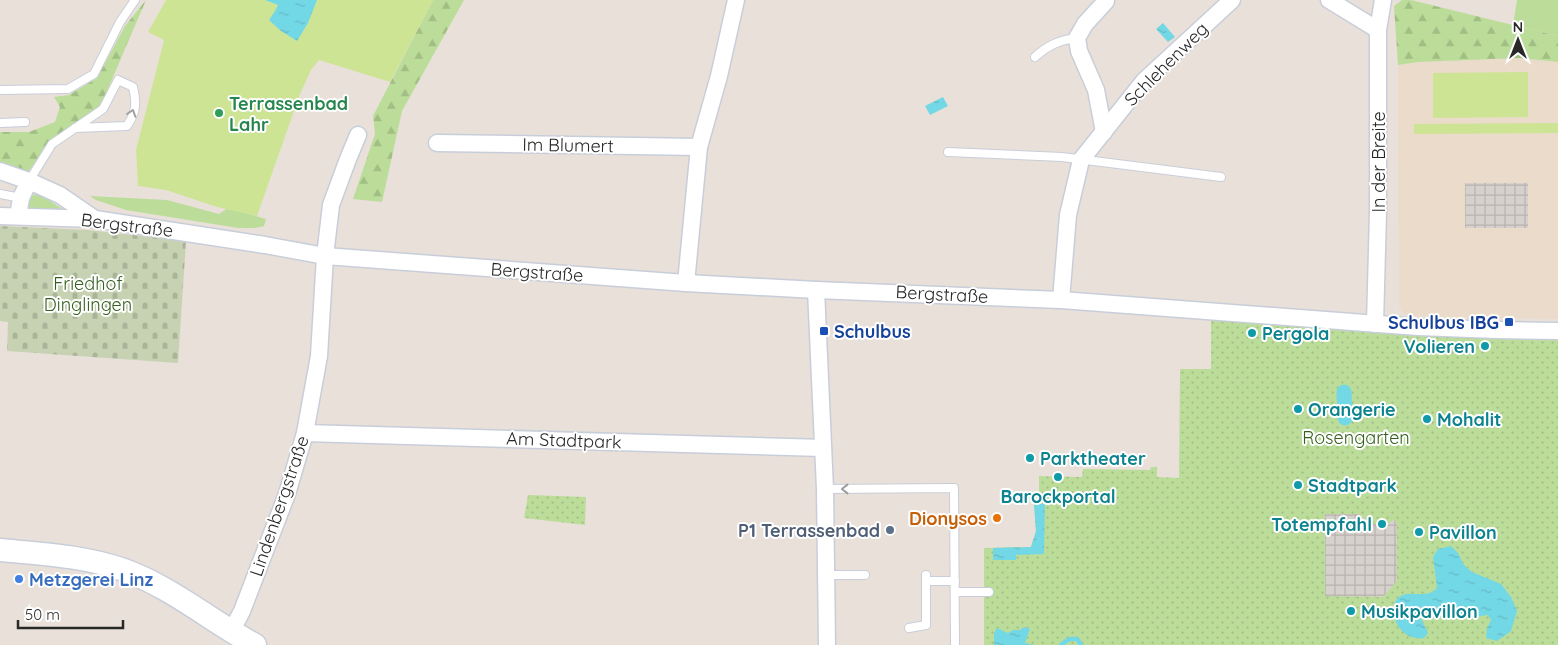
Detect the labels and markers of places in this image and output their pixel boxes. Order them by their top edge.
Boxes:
place label: Terrassenbad Lahr [229,92,348,136]
marker: Terrassenbad Lahr [213,107,225,119]
place label: Schulbus IBG [1388,311,1499,334]
marker: Schulbus IBG [1503,316,1515,328]
place label: Schulbus [834,320,911,343]
place label: Pergola [1262,322,1329,345]
marker: Schulbus [818,325,830,337]
marker: Pergola [1246,327,1258,339]
place label: Volieren [1403,335,1475,358]
marker: Volieren [1479,340,1491,352]
place label: Orangerie [1308,398,1396,421]
marker: Orangerie [1292,403,1304,415]
place label: Mohalit [1437,408,1501,431]
marker: Mohalit [1421,413,1433,425]
place label: Parktheater [1040,447,1146,470]
marker: Parktheater [1024,452,1036,464]
marker: Barockportal [1052,471,1064,483]
place label: Stadtpark [1308,474,1397,497]
marker: Stadtpark [1292,479,1304,491]
place label: Barockportal [1000,485,1116,508]
place label: Dionysos [909,507,987,530]
marker: Dionysos [991,512,1003,524]
place label: Totempfahl [1271,513,1372,536]
marker: Totempfahl [1376,518,1388,530]
place label: P1 Terrassenbad [738,519,880,542]
place label: Pavillon [1429,521,1497,544]
marker: P1 Terrassenbad [884,524,896,536]
marker: Pavillon [1413,526,1425,538]
place label: Metzgerei Linz [29,568,154,591]
marker: Metzgerei Linz [13,573,25,585]
place label: Musikpavillon [1361,600,1478,623]
marker: Musikpavillon [1345,605,1357,617]

